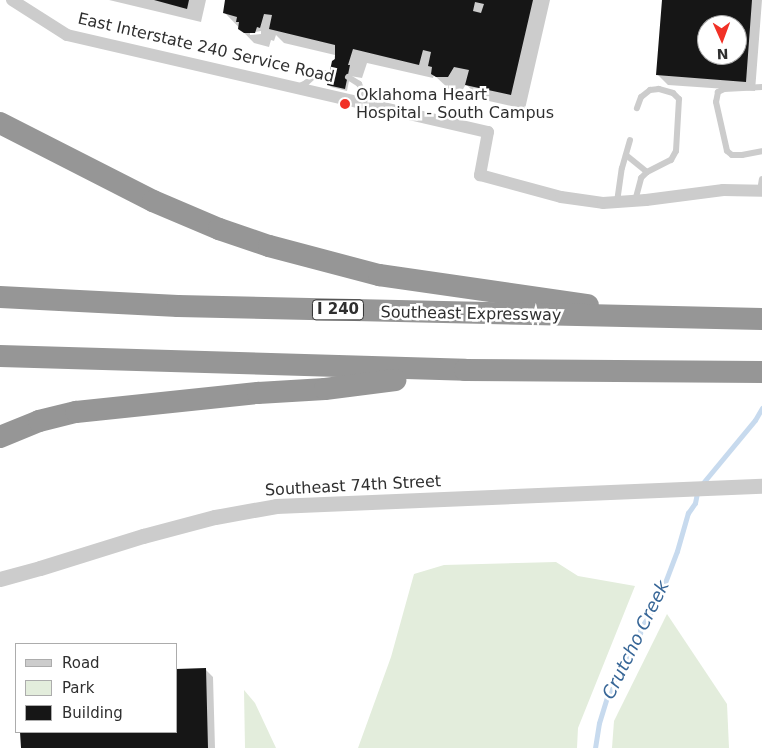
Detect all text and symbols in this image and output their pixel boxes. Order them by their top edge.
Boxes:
street label: East Interstate 240 Service Road [76,9,336,87]
north arrow [697,15,747,65]
text: N [716,46,729,62]
place label: Oklahoma Heart Hospital - South Campus [356,85,554,123]
marker: Oklahoma Heart Hospital - South Campus [338,97,352,111]
road number: I 240 [312,298,364,322]
street label: Southeast Expressway [381,303,561,325]
street label: Southeast 74th Street [264,472,442,500]
water label: Crutcho Creek [598,577,674,703]
legend [15,643,178,733]
text: Road [62,654,100,672]
text: Park [62,679,94,697]
text: Building [62,704,123,722]

